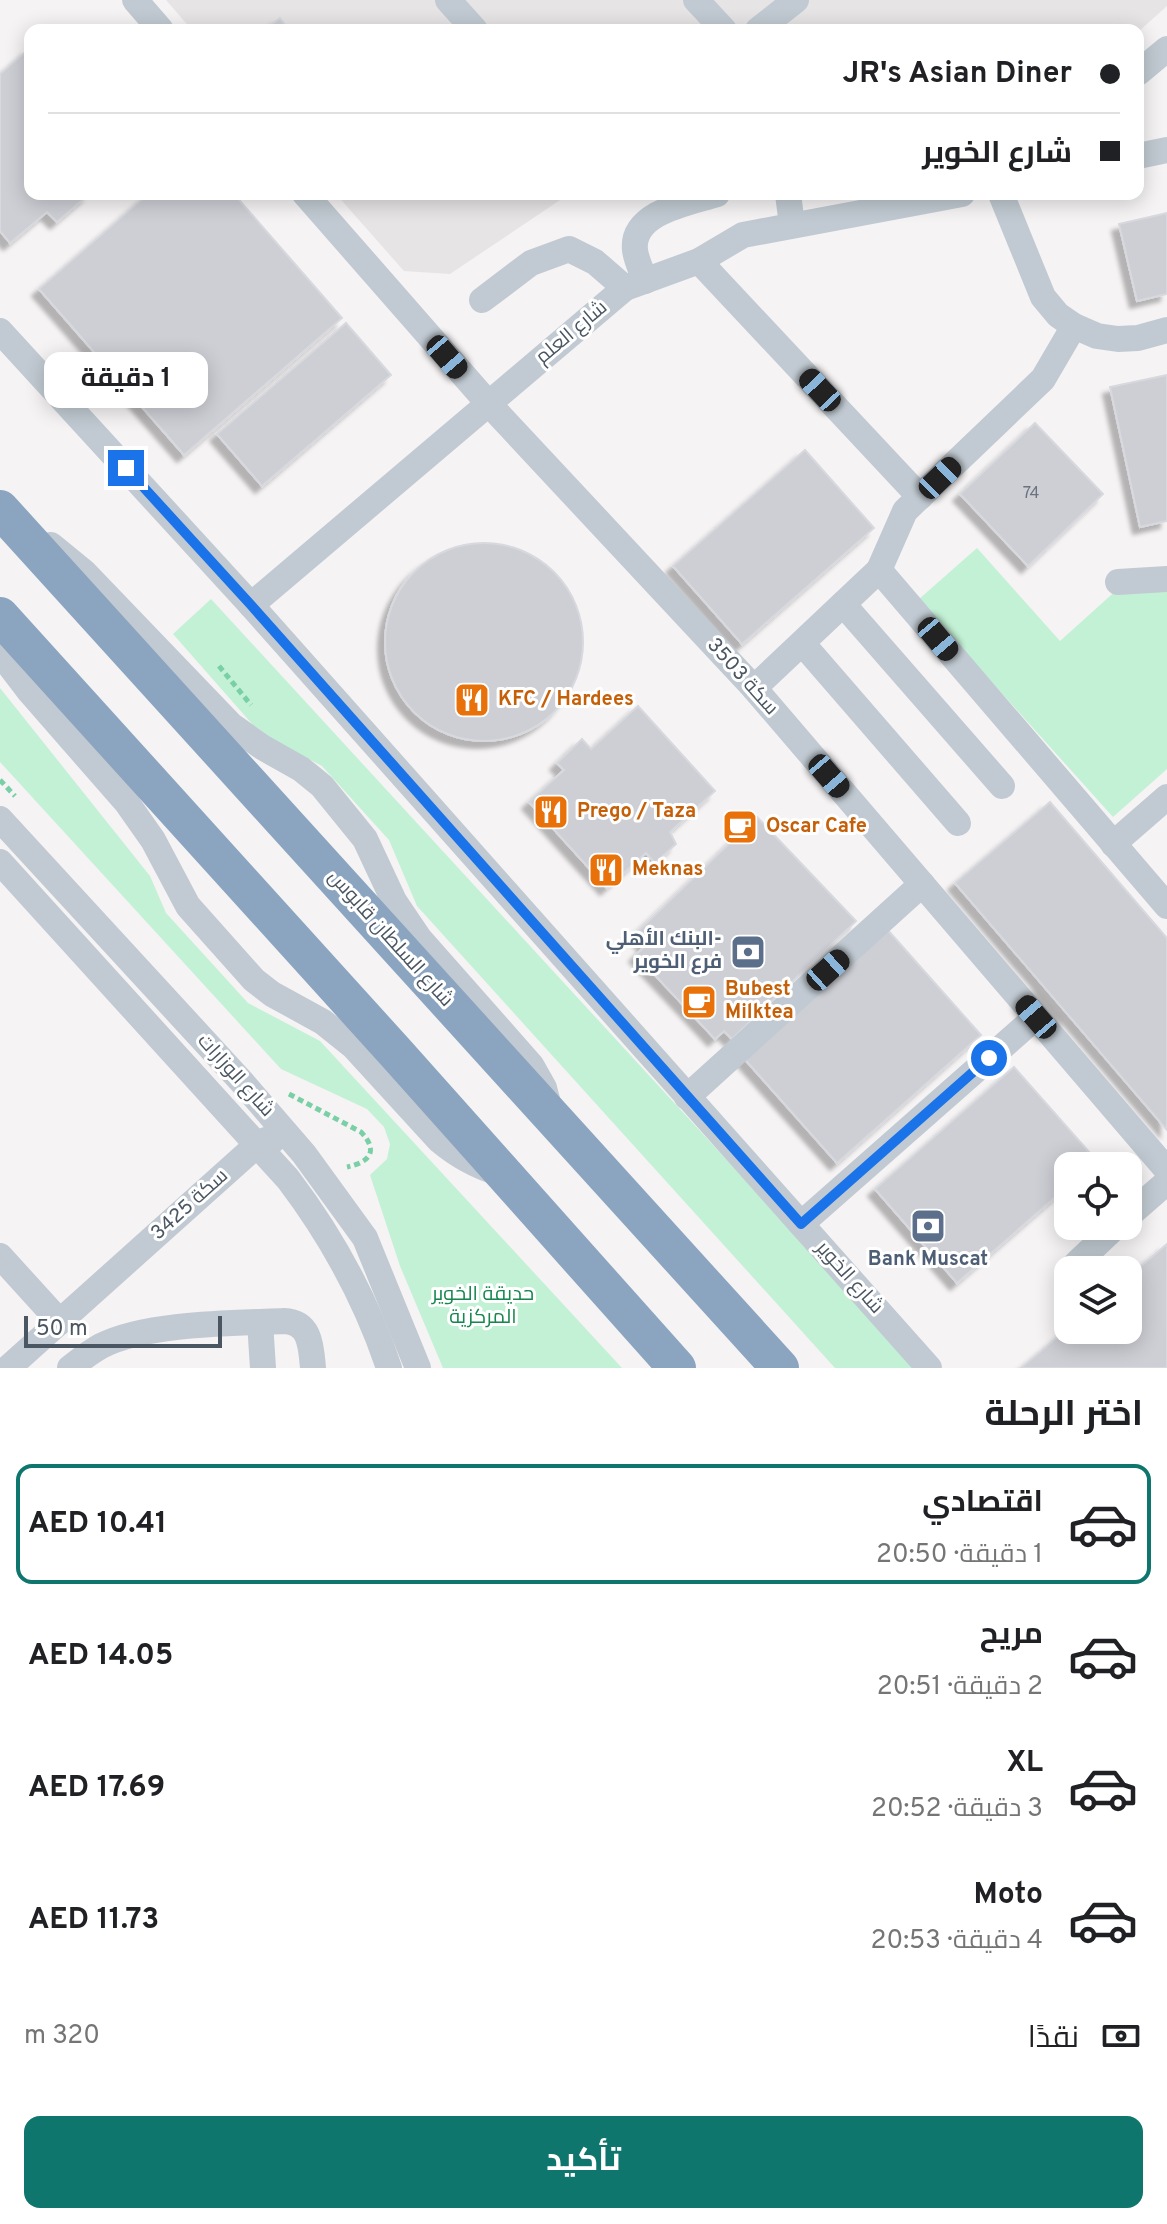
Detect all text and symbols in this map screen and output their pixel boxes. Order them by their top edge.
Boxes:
text: JR's Asian Diner [843,56,1072,93]
text: شارع الخوير [922,136,1072,173]
street label: شارع العلم [531,295,613,371]
car [422,331,472,383]
callout: 1 دقيقة [44,352,208,408]
text: 1 دقيقة [81,363,171,396]
car [795,364,845,416]
route end [108,450,144,486]
car [914,453,966,503]
house number: 74 [1023,484,1039,504]
car [913,613,963,665]
street label: سكة 3503 [700,633,784,721]
restaurant icon: KFC / Hardees [453,681,491,719]
place label: KFC / Hardees [498,687,634,713]
car [804,750,854,802]
restaurant icon: Prego / Taza [532,793,570,831]
place label: Prego / Taza [577,799,696,825]
cafe icon: Oscar Cafe [721,808,759,846]
place label: Oscar Cafe [766,814,867,840]
restaurant icon: Meknas [587,851,625,889]
place label: Meknas [632,857,703,883]
street label: شارع السلطان قابوس [322,865,458,1013]
place label: البنك الأهلي- فرع الخوير [606,927,722,976]
bank icon: البنك الأهلي- فرع الخوير [729,933,767,971]
car [802,945,854,995]
place label: Bubest Milktea [725,977,794,1026]
cafe icon: Bubest Milktea [680,983,718,1021]
car [1011,991,1061,1043]
street label: شارع الوزارات [191,1029,279,1123]
route start [971,1040,1007,1076]
map controls [1054,1152,1142,1344]
button: locate [1054,1152,1142,1240]
street label: سكة 3425 [146,1164,234,1246]
bank icon: Bank Muscat [909,1207,947,1245]
street label: شارع الخوير [809,1235,889,1320]
place label: Bank Muscat [868,1247,988,1273]
button: layers [1054,1256,1142,1344]
park label: حديقة الخوير المركزية [431,1282,534,1331]
scale bar [24,1312,222,1348]
text: 50 m [36,1316,88,1343]
text: اختر الرحلة [984,1393,1143,1439]
text: اقتصادي [922,1485,1043,1522]
icon: car [1067,1488,1139,1560]
text: AED 10.41 [28,1506,167,1543]
text: 1 دقيقة · 20:50 [876,1539,1043,1572]
text: مريح [980,1617,1043,1654]
icon: car [1067,1620,1139,1692]
text: AED 14.05 [28,1638,173,1675]
text: 2 دقيقة · 20:51 [877,1671,1043,1704]
text: XL [1006,1745,1043,1782]
icon: car [1067,1752,1139,1824]
text: AED 17.69 [28,1770,165,1807]
text: 3 دقيقة · 20:52 [871,1793,1043,1826]
text: Moto [973,1877,1043,1914]
icon: car [1067,1884,1139,1956]
text: AED 11.73 [28,1902,159,1939]
text: 4 دقيقة · 20:53 [871,1925,1043,1958]
icon: cash [1099,2014,1143,2058]
text: 320 m [24,2020,100,2053]
text: نقدًا [1028,2021,1079,2058]
button: تأكيد [24,2116,1143,2208]

